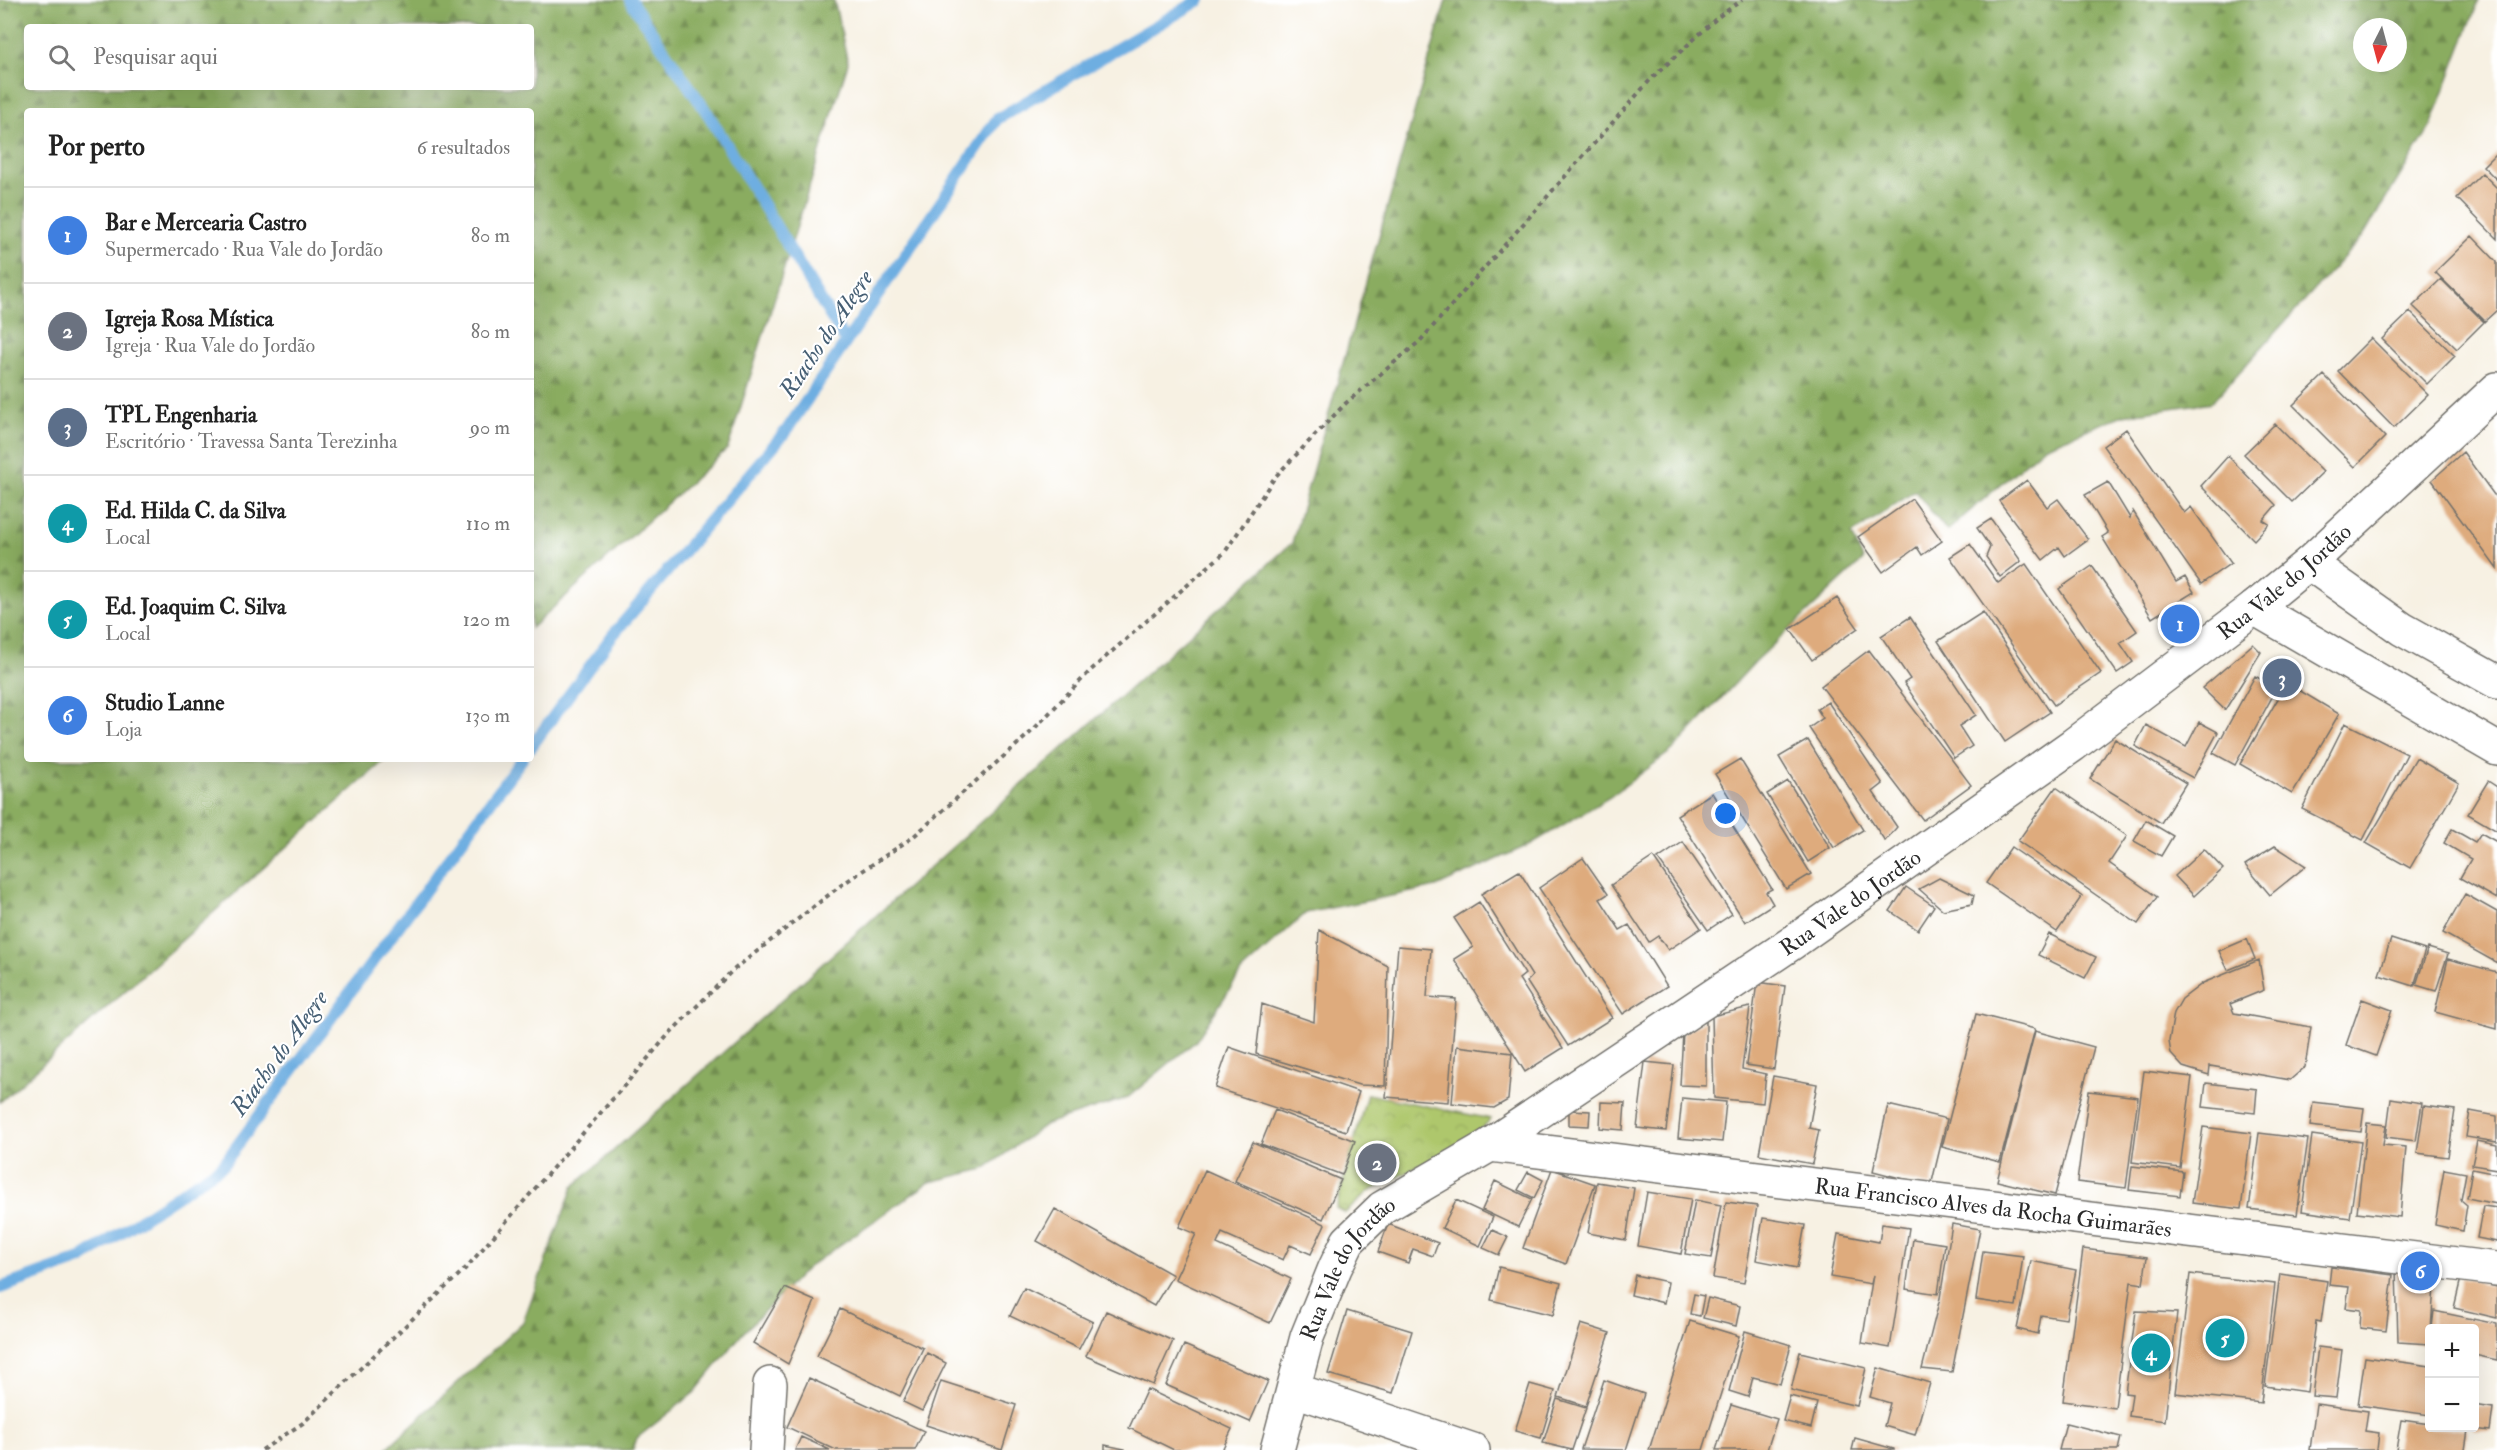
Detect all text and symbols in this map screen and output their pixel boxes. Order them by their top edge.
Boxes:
north arrow [2353,18,2407,72]
search box [24,24,534,90]
icon: search [45,41,78,74]
text: Pesquisar aqui [93,43,218,71]
text: Por perto [48,131,145,163]
text: 6 resultados [417,135,510,160]
text: Bar e Mercearia Castro [105,209,307,237]
text: 1 [64,223,71,248]
text: 80 m [471,223,510,248]
text: Supermercado · Rua Vale do Jordão [105,237,383,262]
water label: Riacho do Alegre [772,263,881,405]
text: Igreja Rosa Mística [105,305,274,333]
text: 2 [62,319,73,344]
text: 80 m [471,319,510,344]
text: Igreja · Rua Vale do Jordão [105,333,315,358]
text: TPL Engenharia [105,401,257,429]
text: 3 [64,415,71,440]
text: 90 m [470,415,510,440]
text: Escritório · Travessa Santa Terezinha [105,429,398,454]
text: Ed. Hilda C. da Silva [105,497,286,525]
text: 4 [62,511,73,536]
text: 110 m [466,511,510,536]
street label: Rua Vale do Jordão [2212,518,2358,646]
text: Local [105,525,151,550]
text: Ed. Joaquim C. Silva [105,593,286,621]
pin: 1 [2160,602,2200,646]
text: 5 [63,607,72,632]
text: 120 m [463,607,510,632]
text: Local [105,621,151,646]
pin: 3 [2262,656,2302,700]
text: Studio Lanne [105,689,224,717]
text: 6 [62,703,73,728]
text: 130 m [465,703,510,728]
text: Loja [105,717,142,742]
your location [1711,799,1740,828]
street label: Rua Vale do Jordão [1775,844,1927,962]
water label: Riacho do Alegre [223,984,336,1123]
pin: 2 [1358,1140,1396,1186]
street label: Rua Francisco Alves da Rocha Guimarães [1813,1172,2173,1244]
street label: Rua Vale do Jordão [1294,1190,1400,1345]
pin: 6 [2400,1248,2440,1294]
pin: 5 [2206,1316,2244,1360]
map controls [2425,1324,2479,1432]
button: + [2425,1324,2479,1378]
pin: 4 [2132,1330,2170,1376]
button: − [2425,1378,2479,1432]

